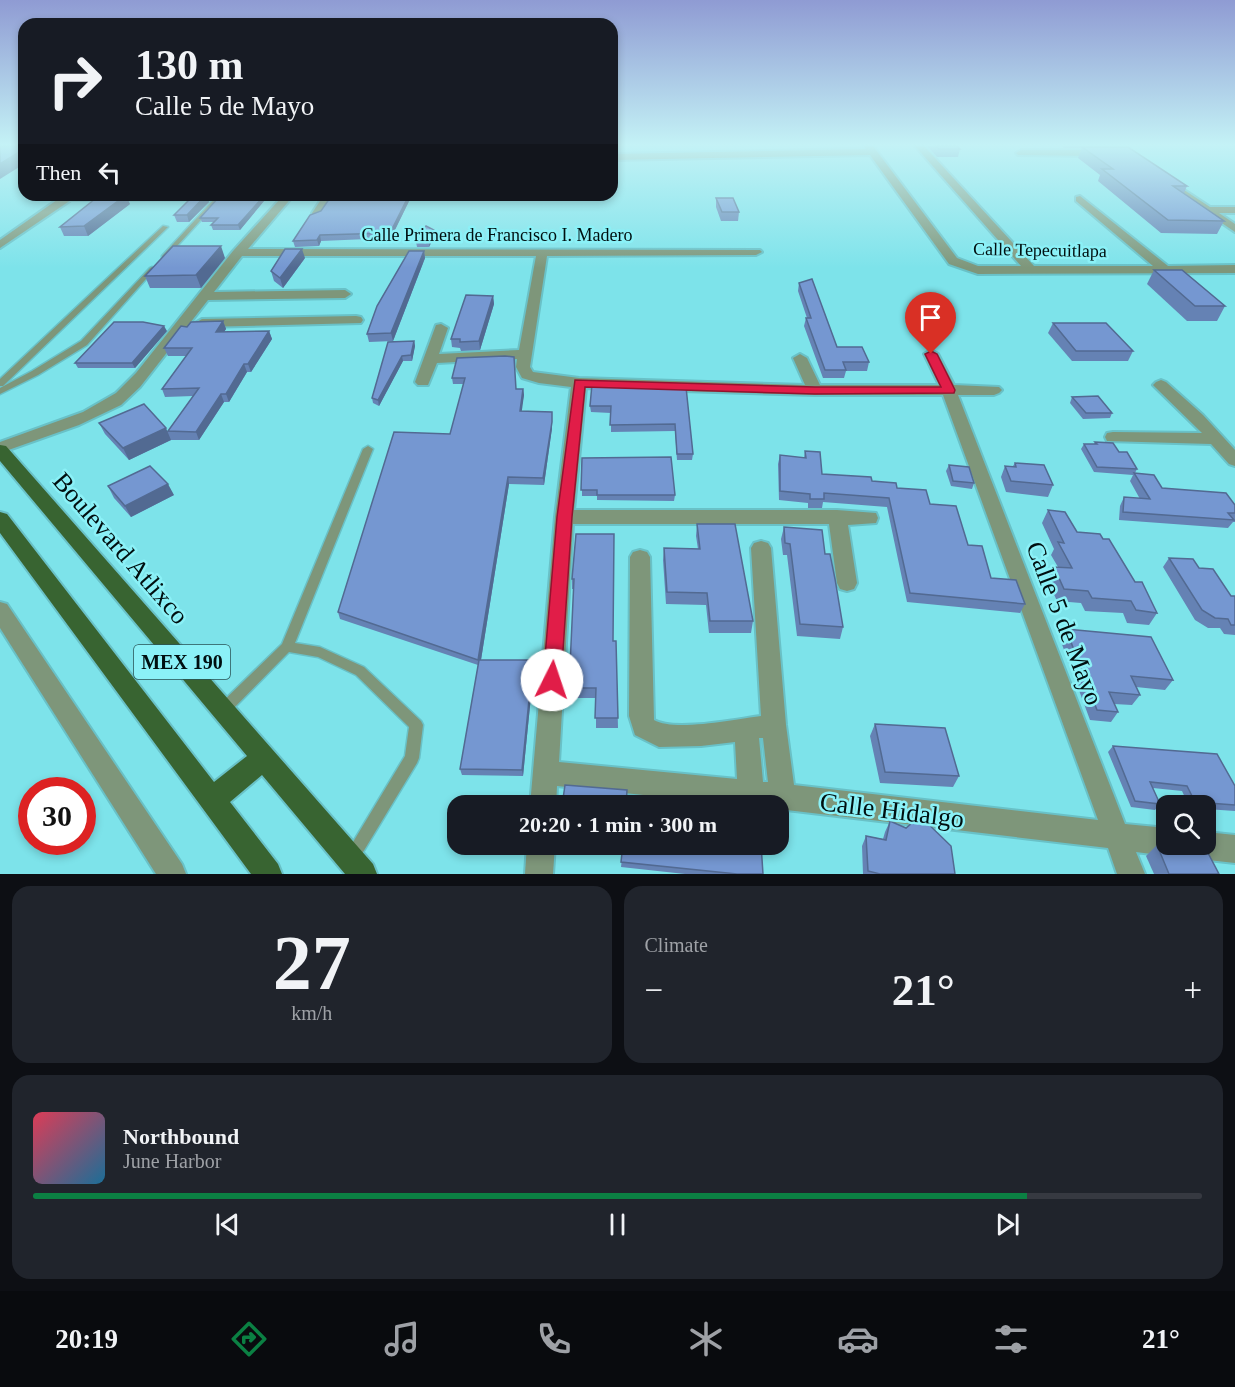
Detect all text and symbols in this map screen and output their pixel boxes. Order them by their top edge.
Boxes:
icon: right [36,42,114,120]
text: 130 m [135,42,244,88]
text: Calle 5 de Mayo [135,91,314,121]
icon: left [93,156,126,189]
text: Then [36,160,81,185]
street label: Calle Primera de Francisco I. Madero [362,225,632,245]
street label: Calle Tepecuitlapa [973,239,1107,261]
pin [905,292,956,354]
icon: arrive [914,301,947,334]
street label: Boulevard Atlixco [47,467,194,630]
street label: Calle 5 de Mayo [1020,537,1109,709]
road number: MEX 190 [134,645,230,679]
position arrow [520,648,584,712]
speed limit sign: 30 [18,777,96,855]
street label: Calle Hidalgo [818,787,966,834]
map controls [1156,795,1216,855]
button: search [1156,795,1216,855]
text: 20:20 · 1 min · 300 m [519,812,717,837]
text: 27 [273,919,351,1006]
text: Climate [645,934,708,956]
text: 21° [892,965,955,1015]
text: − [645,972,663,1008]
text: + [1183,972,1202,1008]
text: km/h [291,1002,332,1024]
text: Northbound [123,1124,239,1149]
text: June Harbor [123,1150,221,1172]
icon: previous [211,1208,244,1241]
icon: pause [601,1208,634,1241]
icon: next [991,1208,1024,1241]
icon: directions [228,1318,270,1360]
icon: music [381,1318,423,1360]
icon: phone [533,1318,575,1360]
icon: climate [685,1318,727,1360]
icon: car [837,1318,879,1360]
icon: filters [990,1318,1032,1360]
text: 20:19 [55,1324,118,1354]
text: 21° [1142,1324,1180,1354]

